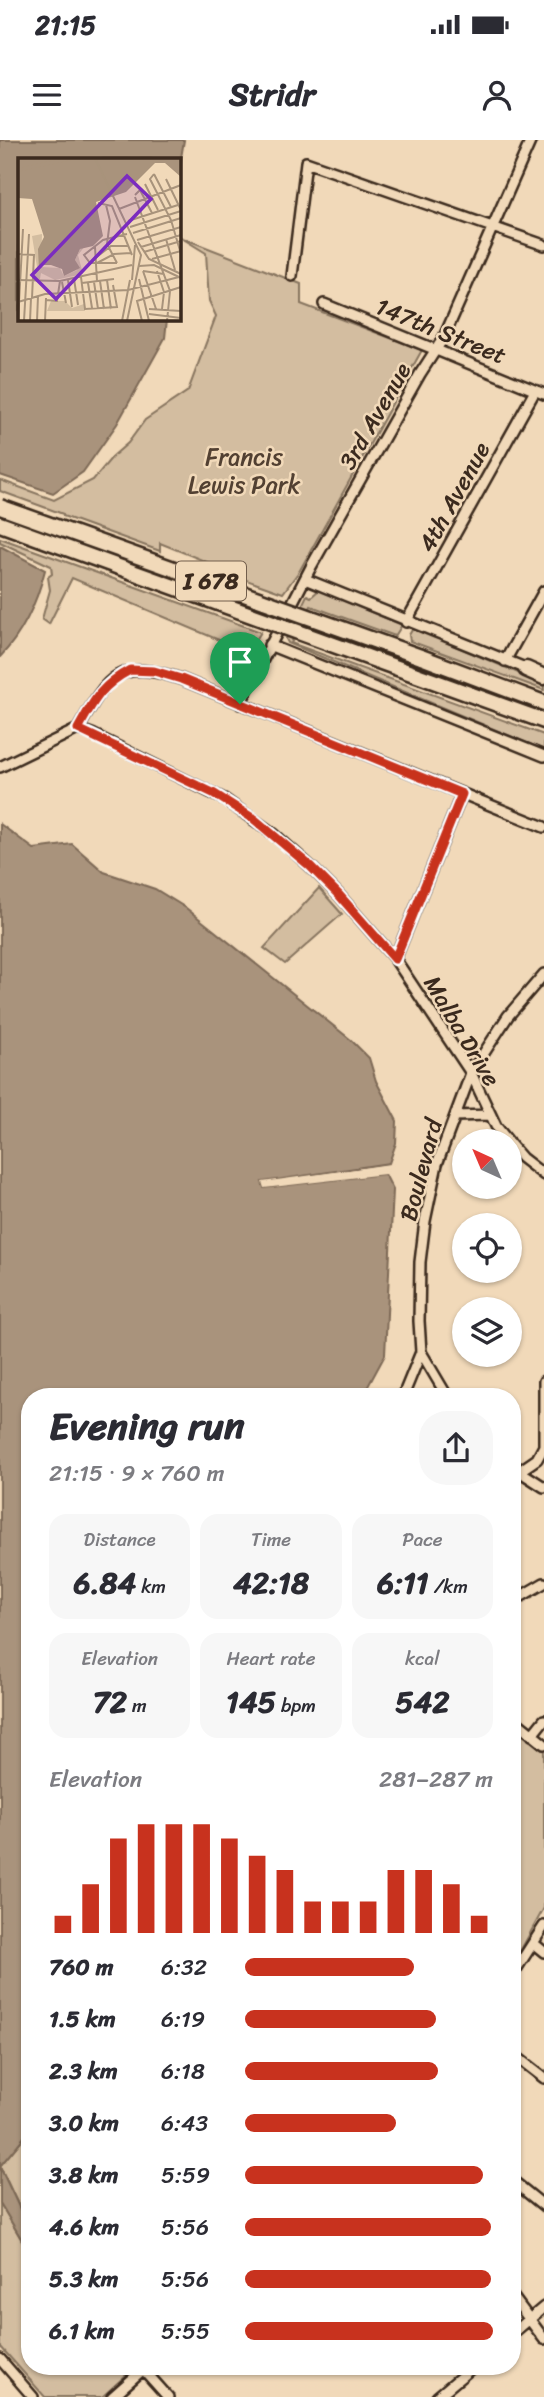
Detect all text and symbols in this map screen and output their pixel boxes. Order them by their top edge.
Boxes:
text: 21:15 [35,2,96,48]
text: Stridr [229,66,315,123]
icon: menu [28,76,66,114]
icon: person [478,76,516,114]
inset map [18,158,180,320]
street label: 147th Street [369,286,513,376]
street label: 3rd Avenue [327,354,423,478]
street label: 4th Avenue [406,434,502,560]
park label: Francis Lewis Park [188,436,301,506]
road number: I 678 [176,562,246,601]
pin [210,632,270,704]
icon: arrive [221,643,259,681]
street label: Malba Drive [412,967,512,1095]
street label: Boulevard [387,1112,455,1226]
north arrow [452,1129,522,1199]
map controls [452,1129,522,1367]
button: locate [452,1213,522,1283]
button: layers [452,1297,522,1367]
text: Evening run [49,1393,245,1460]
button: share [419,1411,493,1485]
text: 21:15 · 9 × 760 m [49,1453,224,1494]
text: Distance [84,1523,156,1556]
text: Time [251,1523,291,1556]
text: Pace [402,1523,442,1556]
text: 6.84 [73,1556,136,1610]
text: 42:18 [233,1556,309,1610]
text: 6:11 [377,1556,429,1610]
text: km [136,1570,166,1603]
text: /km [429,1570,468,1603]
text: Elevation [81,1642,158,1675]
text: Heart rate [226,1642,316,1675]
text: kcal [405,1642,440,1675]
text: 72 [93,1675,127,1729]
text: 145 [226,1675,276,1729]
text: 542 [395,1675,450,1729]
text: m [127,1689,147,1722]
text: bpm [276,1689,316,1722]
text: Elevation [49,1759,142,1800]
text: 281–287 m [379,1759,493,1800]
text: 760 m [49,1947,113,1988]
text: 6:32 [161,1947,207,1988]
text: 1.5 km [49,1999,116,2040]
text: 6:19 [161,1999,205,2040]
text: 2.3 km [49,2051,118,2092]
text: 6:18 [161,2051,205,2092]
text: 3.0 km [49,2103,119,2144]
text: 6:43 [161,2103,208,2144]
text: 3.8 km [49,2155,118,2196]
text: 5:59 [161,2155,210,2196]
text: 4.6 km [49,2207,119,2248]
text: 5:56 [161,2207,209,2248]
text: 5.3 km [49,2259,118,2300]
text: 5:56 [161,2259,209,2300]
text: 6.1 km [49,2311,115,2352]
text: 5:55 [161,2311,210,2352]

